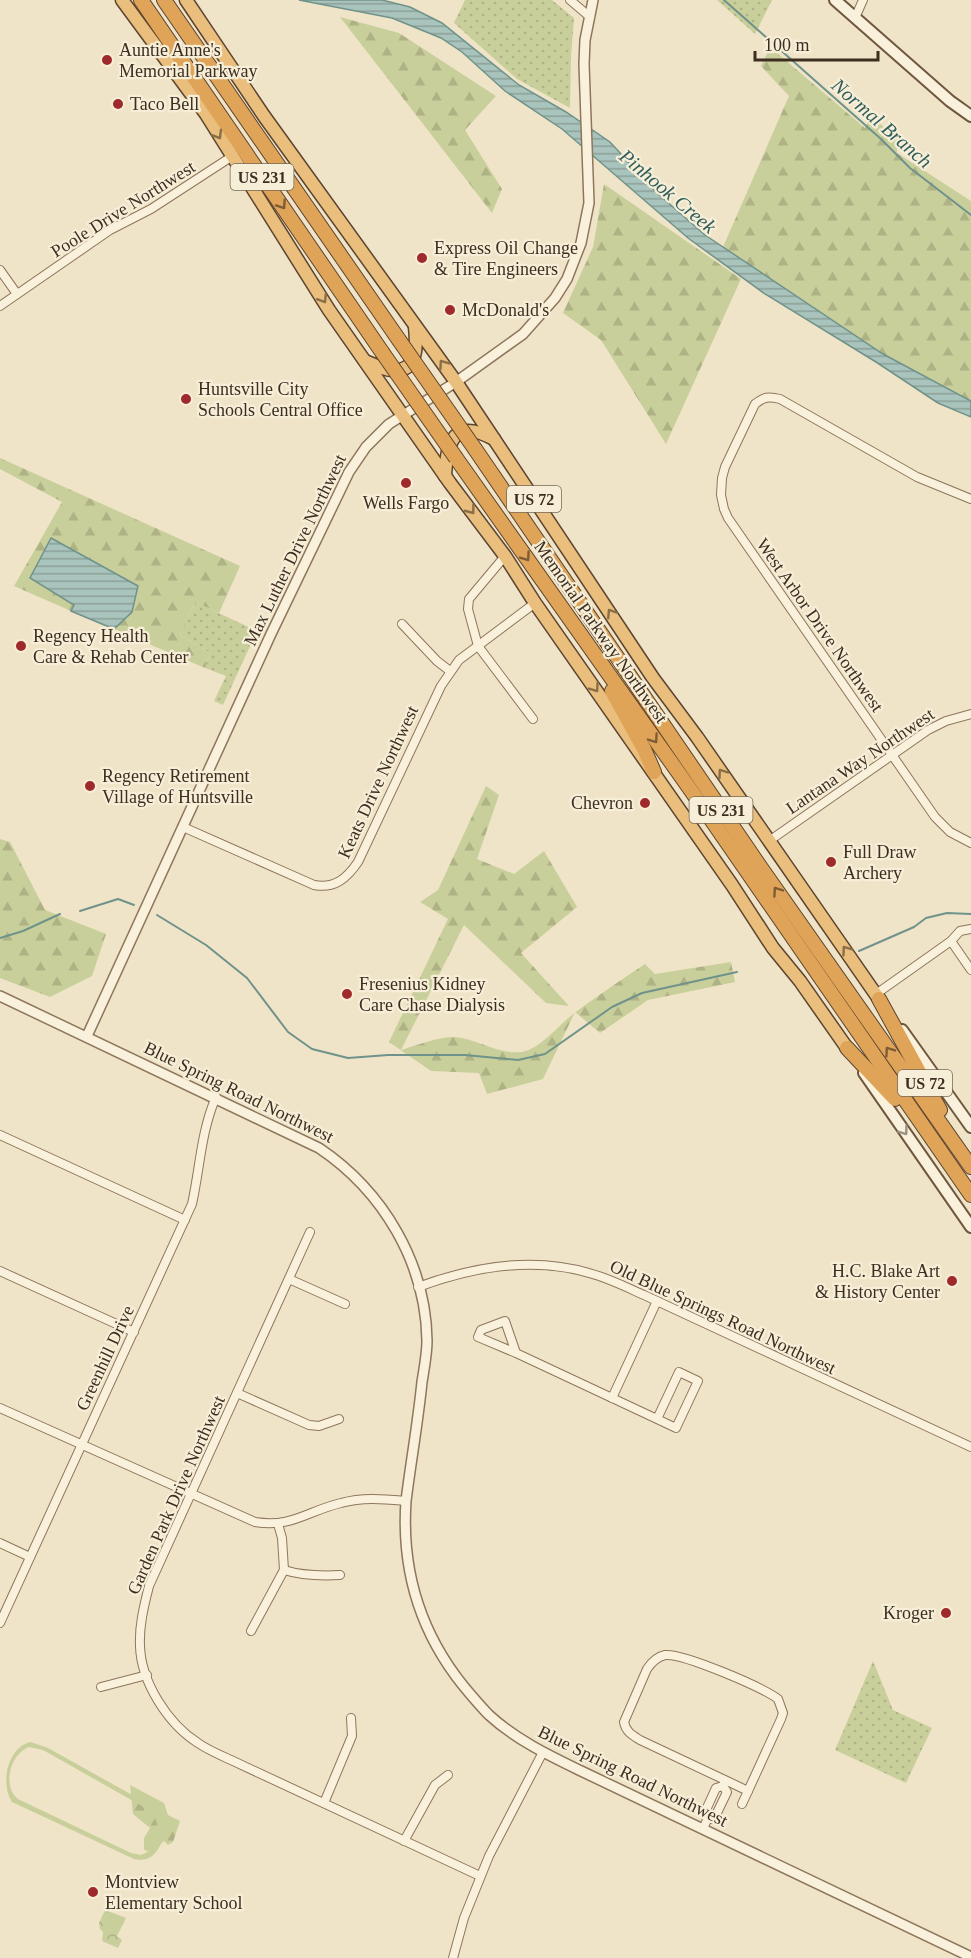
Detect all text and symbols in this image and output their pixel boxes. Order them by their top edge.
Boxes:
scale bar [755,24,878,62]
text: 100 m [764,35,810,55]
place label: Auntie Anne's Memorial Parkway [119,40,257,81]
marker: Auntie Anne's Memorial Parkway [100,53,114,67]
water label: Normal Branch [827,73,936,172]
place label: Taco Bell [130,94,199,114]
marker: Taco Bell [111,97,125,111]
one-way arrow [211,129,222,139]
water label: Pinhook Creek [615,144,721,238]
street label: Poole Drive Northwest [47,157,199,261]
road number: US 231 [230,164,294,190]
one-way arrow [275,199,286,210]
place label: Express Oil Change & Tire Engineers [434,238,578,279]
marker: Express Oil Change & Tire Engineers [415,251,429,265]
one-way arrow [315,293,326,304]
place label: McDonald's [462,300,549,320]
marker: McDonald's [443,303,457,317]
one-way arrow [439,360,450,371]
place label: Huntsville City Schools Central Office [198,379,363,420]
marker: Huntsville City Schools Central Office [179,392,193,406]
street label: Max Luther Drive Northwest [240,451,350,649]
marker: Wells Fargo [399,476,413,490]
road number: US 72 [507,486,561,512]
place label: Wells Fargo [363,493,449,513]
one-way arrow [464,504,475,515]
street label: West Arbor Drive Northwest [752,534,888,716]
street label: Memorial Parkway Northwest [530,537,672,727]
one-way arrow [519,551,530,562]
one-way arrow [607,609,618,620]
place label: Regency Health Care & Rehab Center [33,626,188,667]
marker: Regency Health Care & Rehab Center [14,639,28,653]
one-way arrow [588,681,599,692]
street label: Keats Drive Northwest [334,703,422,861]
street label: Lantana Way Northwest [782,704,938,818]
one-way arrow [647,732,658,743]
place label: Regency Retirement Village of Huntsville [102,766,253,807]
one-way arrow [718,769,729,780]
marker: Regency Retirement Village of Huntsville [83,779,97,793]
place label: Chevron [571,793,633,813]
marker: Chevron [638,796,652,810]
road number: US 231 [690,797,752,823]
place label: Full Draw Archery [843,842,917,883]
marker: Full Draw Archery [824,855,838,869]
one-way arrow [773,887,784,898]
one-way arrow [842,946,853,957]
place label: Fresenius Kidney Care Chase Dialysis [359,974,505,1015]
marker: Fresenius Kidney Care Chase Dialysis [340,987,354,1001]
street label: Blue Spring Road Northwest [141,1037,337,1147]
one-way arrow [885,1046,896,1057]
road number: US 72 [898,1070,952,1096]
one-way arrow [897,1125,908,1136]
street label: Old Blue Springs Road Northwest [607,1256,839,1378]
place label: H.C. Blake Art & History Center [815,1261,940,1302]
marker: H.C. Blake Art & History Center [945,1274,959,1288]
street label: Greenhill Drive [72,1302,138,1414]
street label: Garden Park Drive Northwest [123,1393,229,1597]
place label: Kroger [883,1603,934,1623]
marker: Kroger [939,1606,953,1620]
street label: Blue Spring Road Northwest [535,1721,731,1831]
place label: Montview Elementary School [105,1872,242,1913]
marker: Montview Elementary School [86,1885,100,1899]

